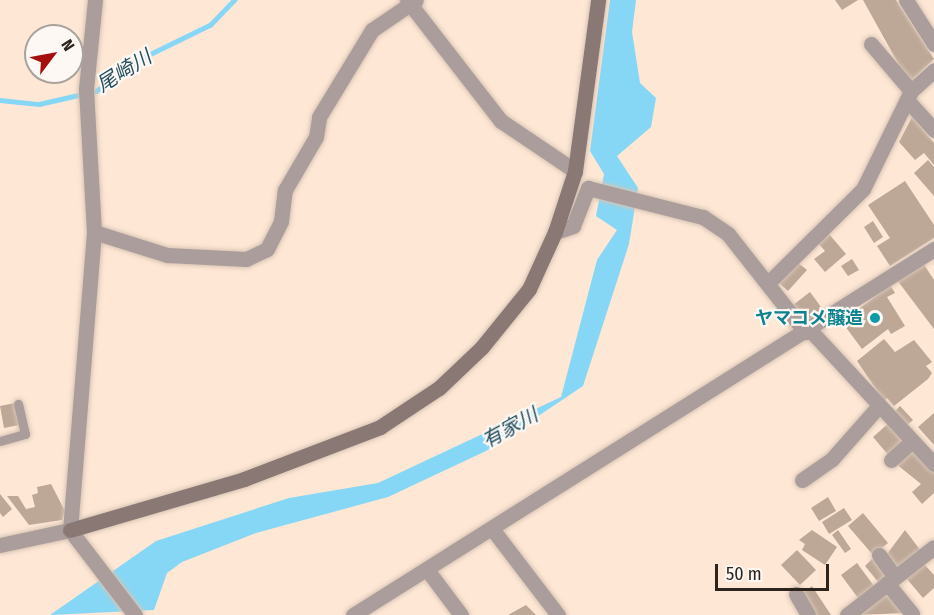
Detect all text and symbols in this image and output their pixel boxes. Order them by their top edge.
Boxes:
north arrow [24,24,84,84]
text: N [57,36,79,54]
water label: 尾崎川 [92,45,156,97]
place label: ヤマコメ醸造 [755,307,863,329]
marker: ヤマコメ醸造 [868,311,882,325]
water label: 有家川 [478,403,542,453]
scale bar [718,552,832,590]
text: 50 m [726,563,762,585]

